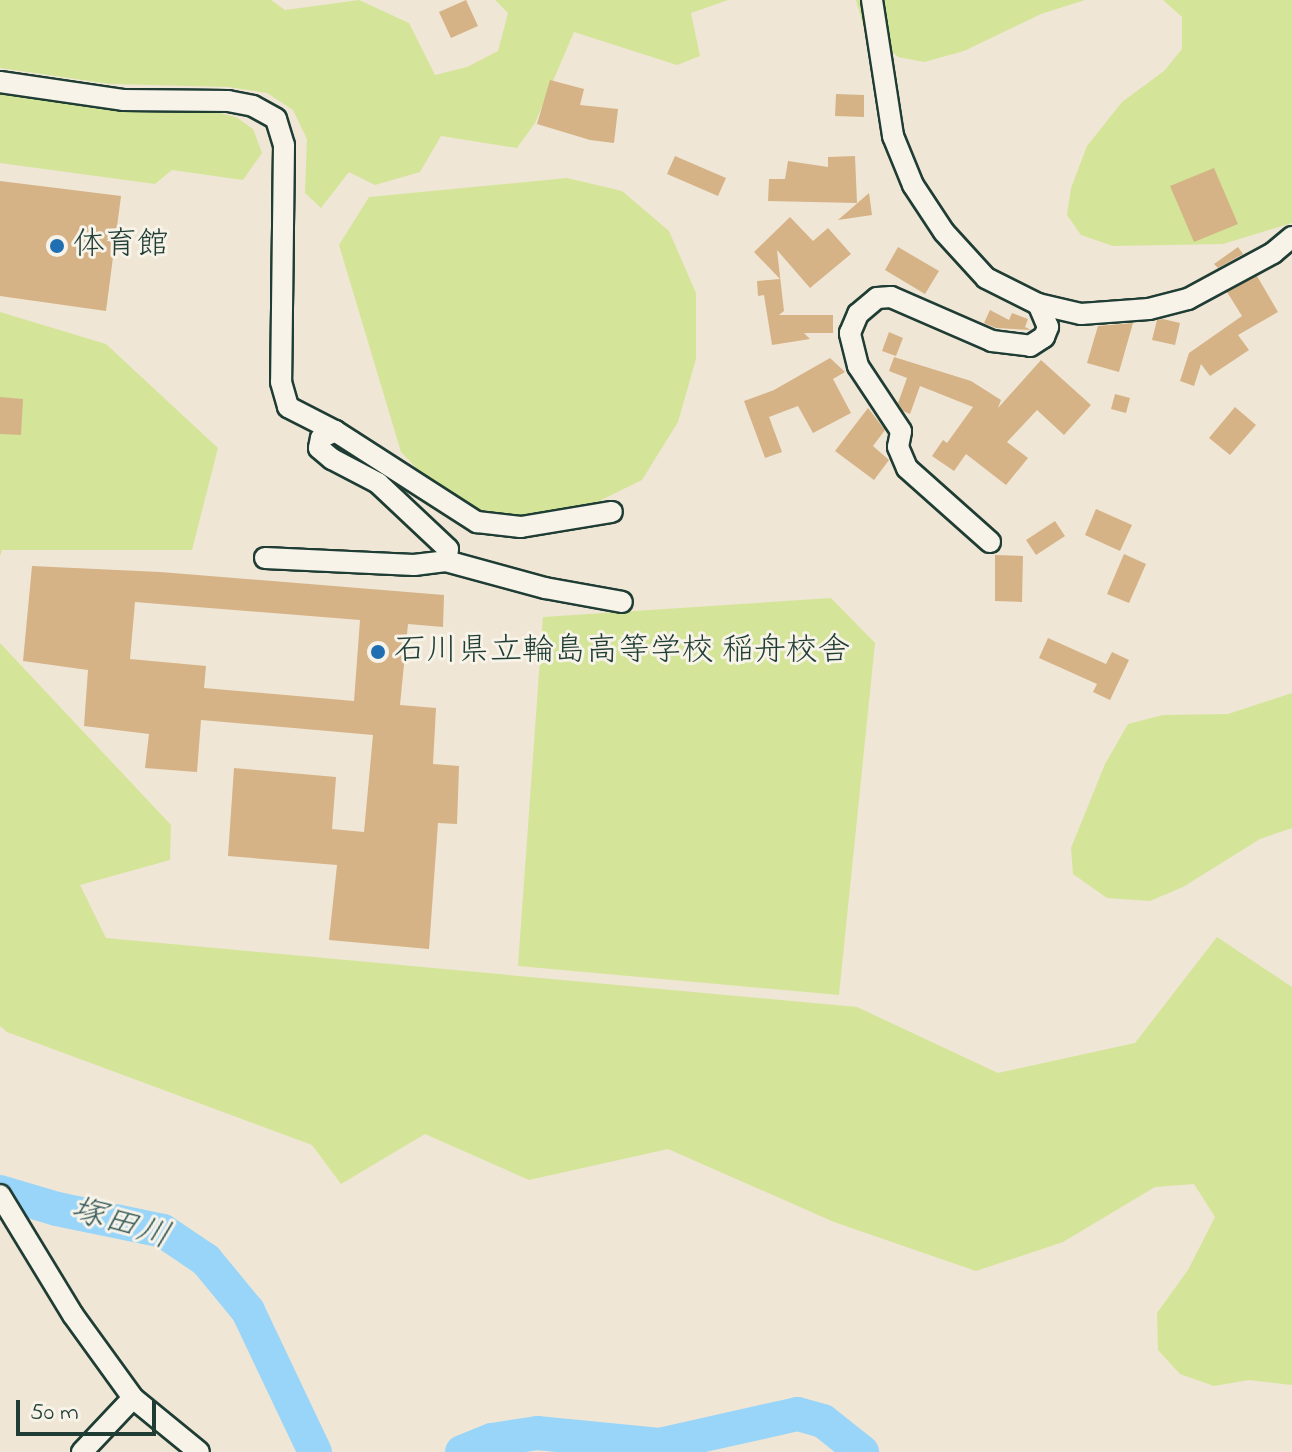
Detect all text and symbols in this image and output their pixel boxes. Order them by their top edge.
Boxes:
place label: 体育館 [73,227,169,265]
marker: 体育館 [48,237,66,255]
place label: 石川県立輪島高等学校 稲舟校舎 [394,633,850,671]
marker: 石川県立輪島高等学校 稲舟校舎 [369,643,387,661]
water label: 塚田川 [65,1191,175,1259]
scale bar [20,1384,160,1434]
text: 50 m [30,1396,79,1431]

